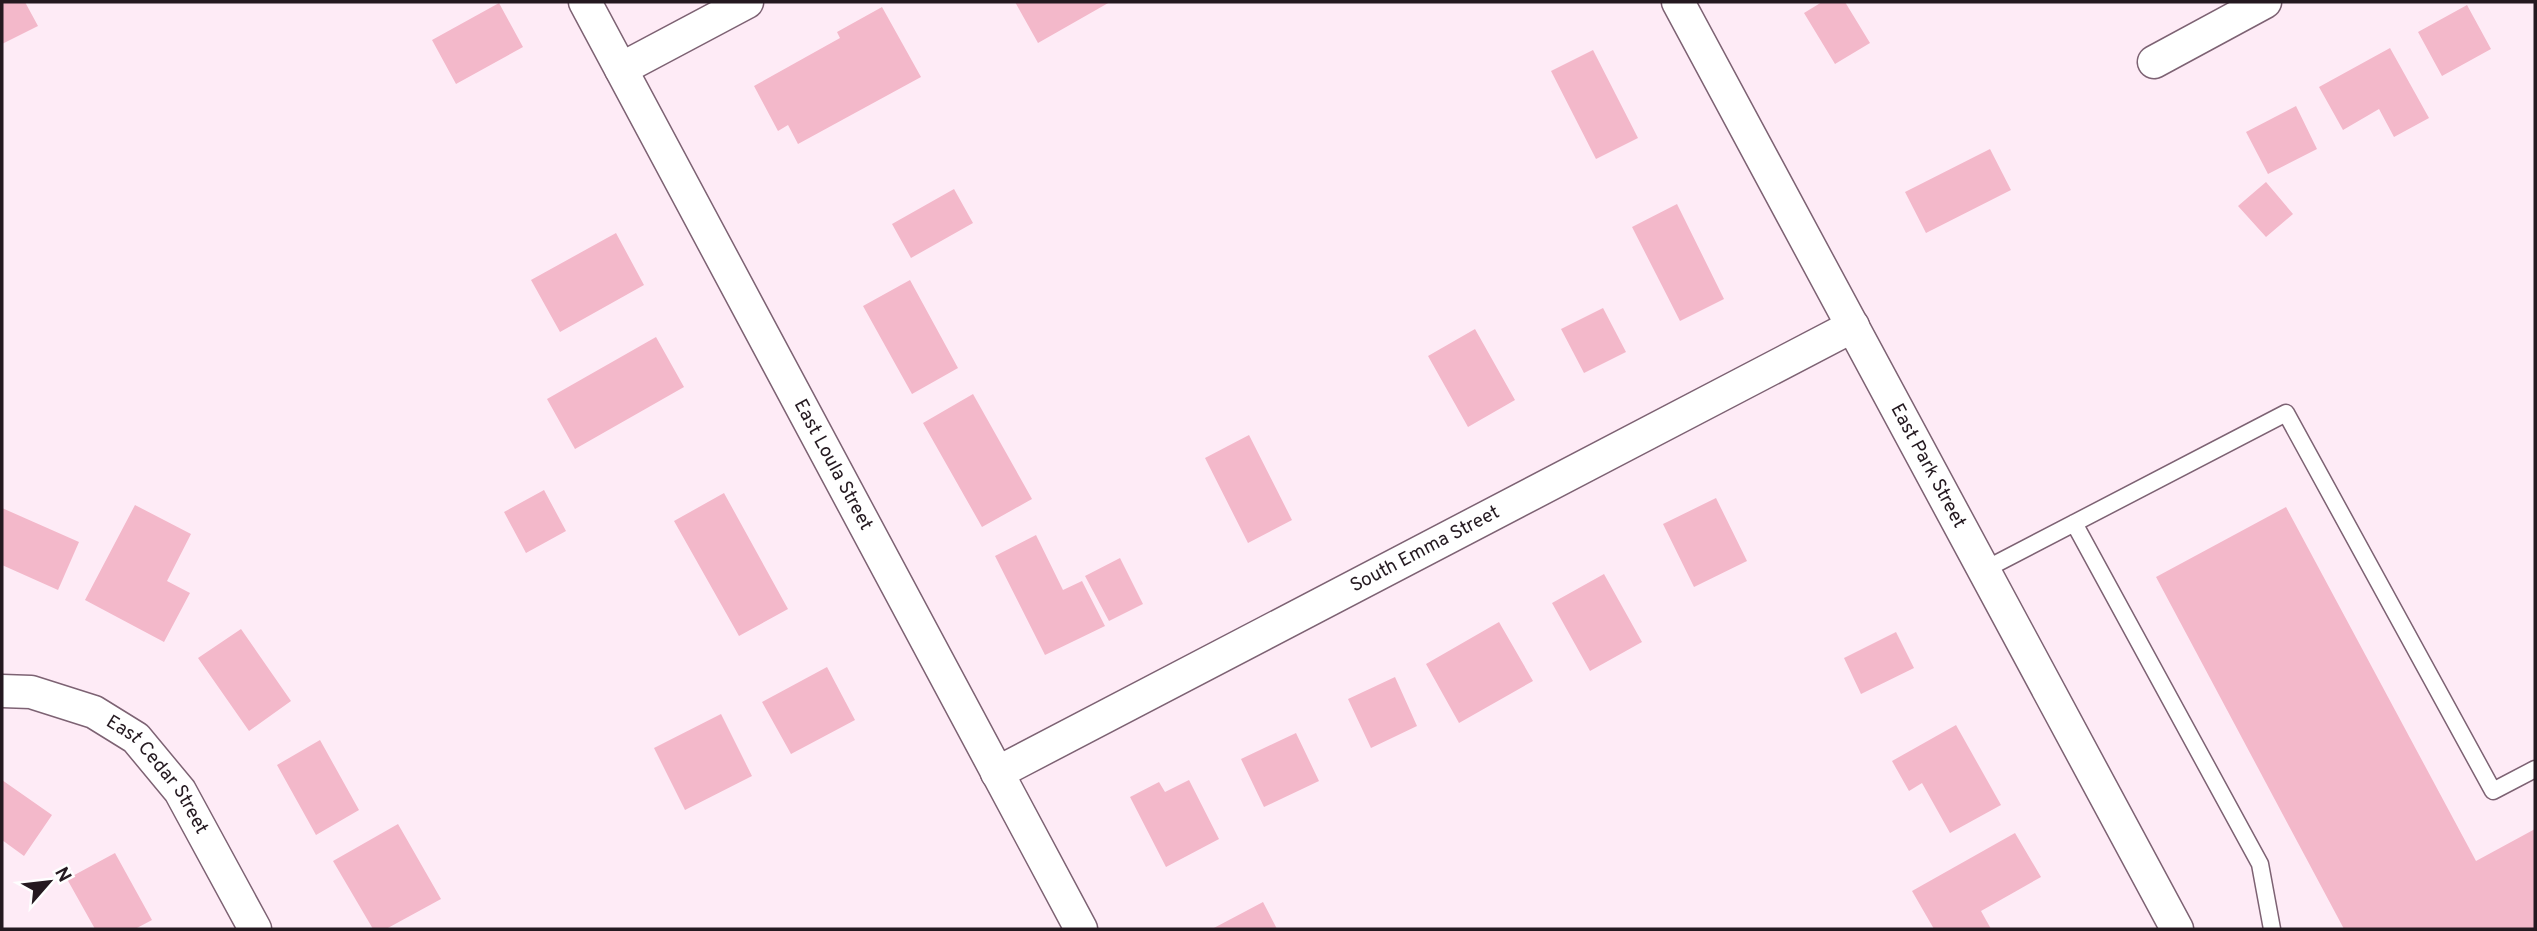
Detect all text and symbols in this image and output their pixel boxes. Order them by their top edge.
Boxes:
street label: East Loula Street [788,395,878,535]
street label: East Park Street [1885,400,1971,532]
street label: South Emma Street [1346,501,1504,598]
street label: East Cedar Street [101,710,213,838]
north arrow [14,847,84,917]
text: N [48,863,76,887]

